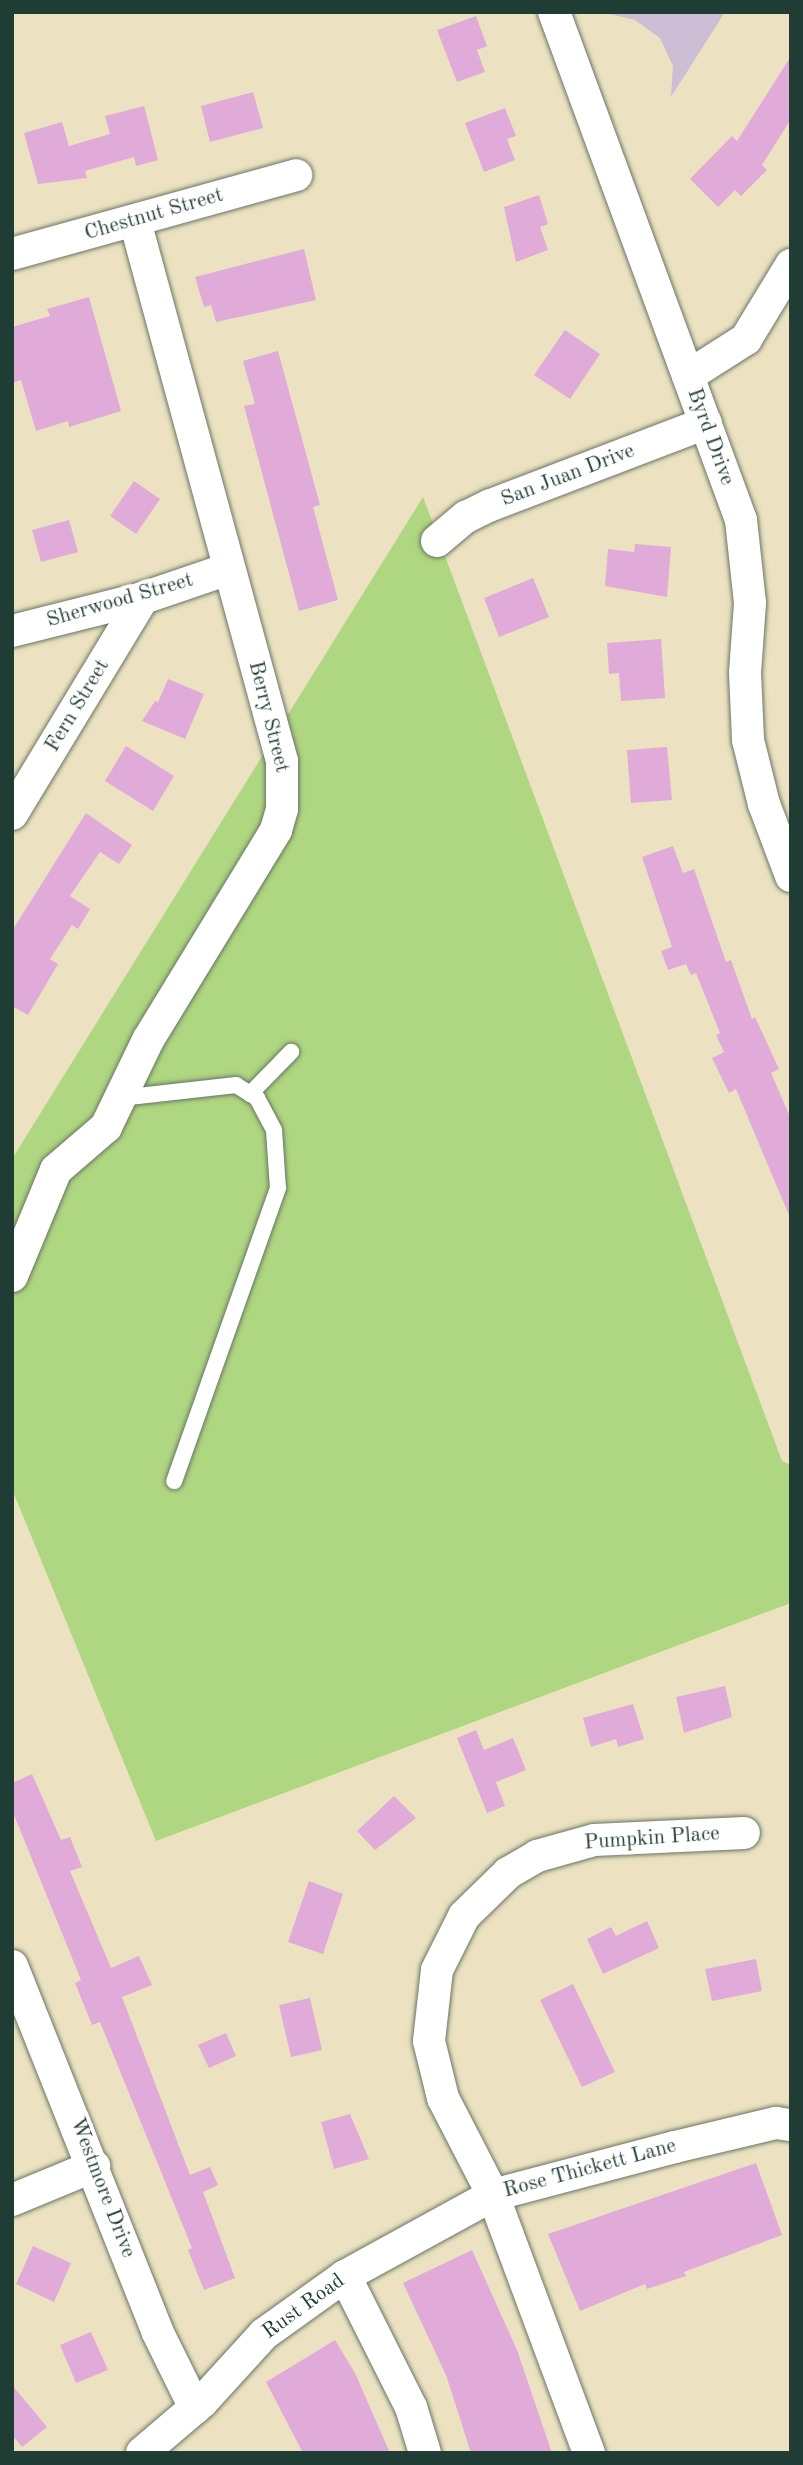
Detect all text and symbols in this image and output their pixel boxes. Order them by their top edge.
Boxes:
street label: Chestnut Street [82,183,226,247]
street label: Byrd Drive [681,385,739,489]
street label: San Juan Drive [498,439,638,513]
street label: Sherwood Street [44,568,196,634]
street label: Fern Street [40,655,116,757]
street label: Berry Street [242,659,294,775]
street label: Pumpkin Place [583,1822,721,1856]
street label: Westmore Drive [64,2114,140,2262]
street label: Rose Thickett Lane [501,2134,679,2204]
street label: Rust Road [258,2269,350,2345]

